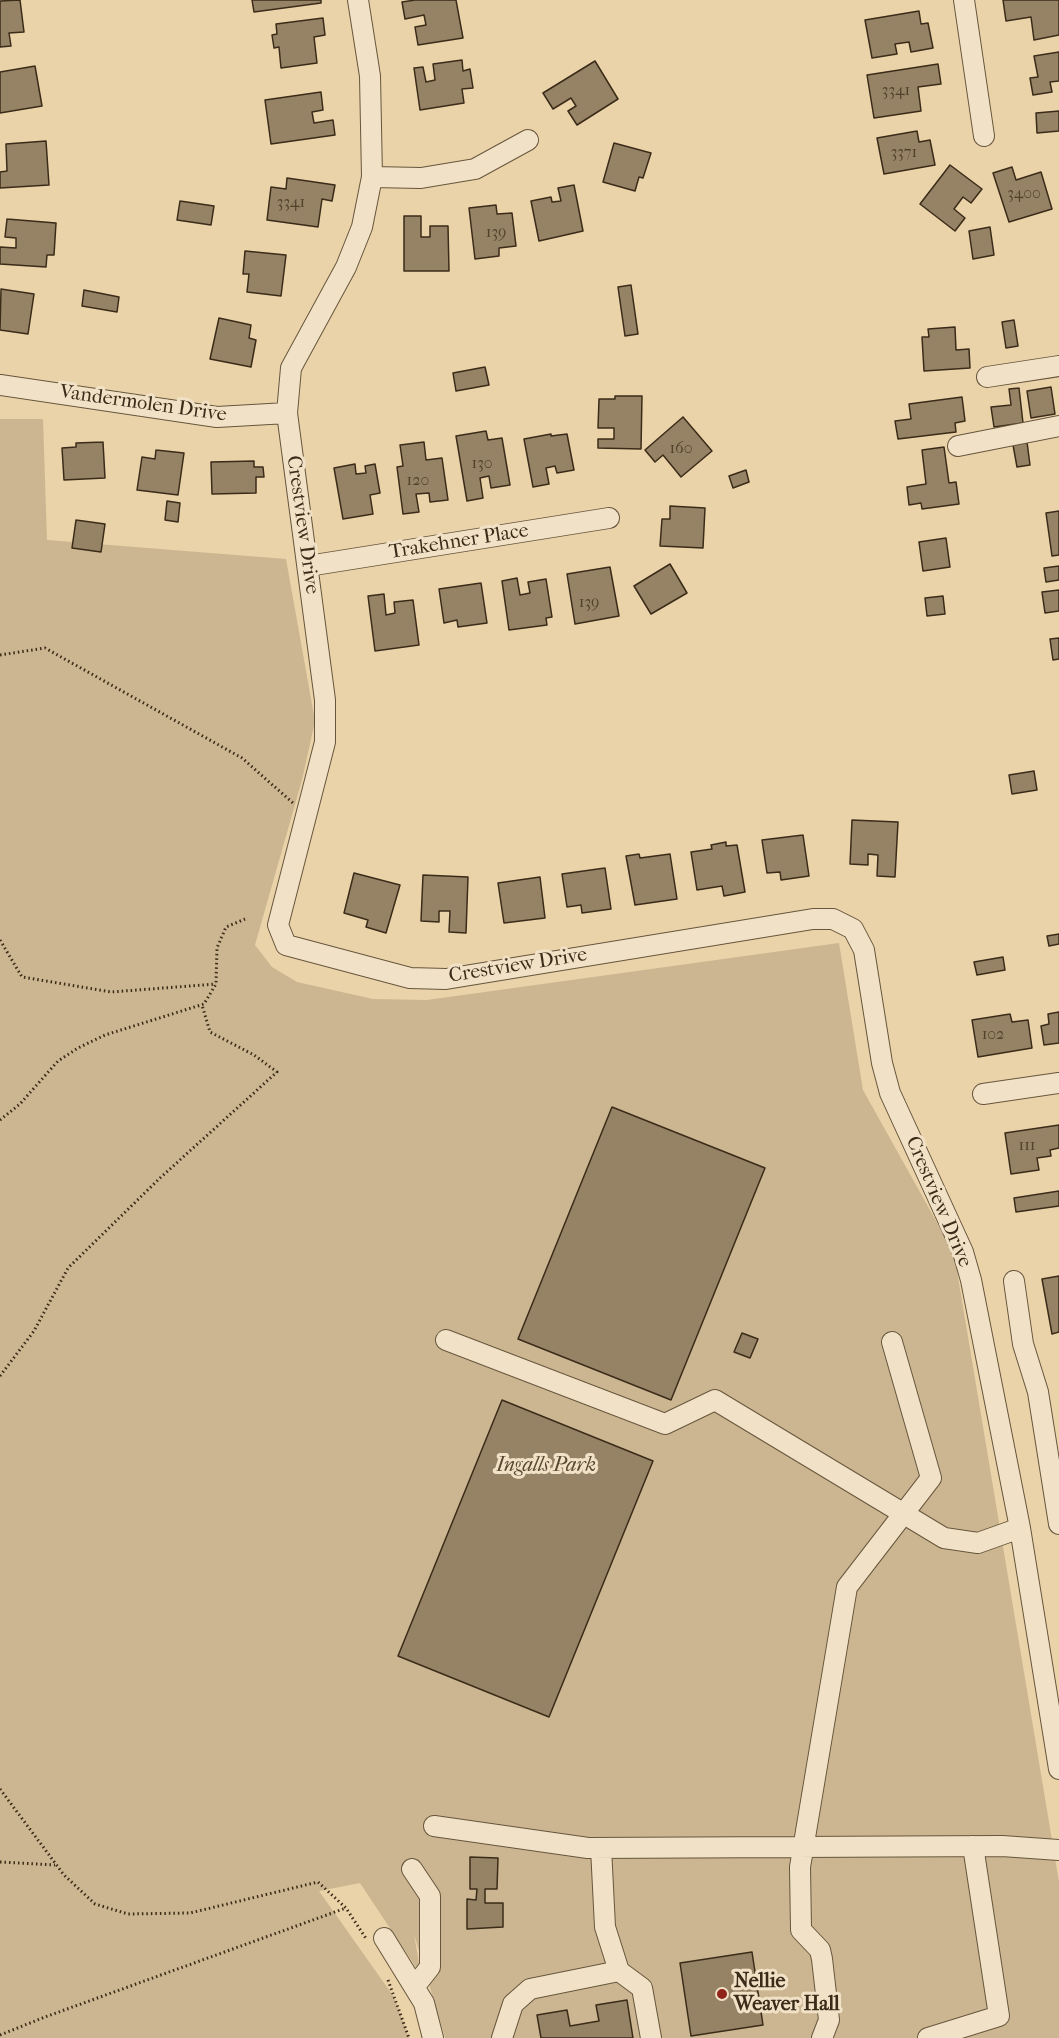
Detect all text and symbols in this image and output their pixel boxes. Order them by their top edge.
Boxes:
house number: 3341 [882,81,910,101]
house number: 3371 [891,143,917,163]
house number: 3400 [1007,184,1041,204]
house number: 3341 [277,193,305,213]
house number: 139 [486,223,506,243]
street label: Vandermolen Drive [58,380,228,428]
house number: 160 [669,439,693,459]
street label: Crestview Drive [280,454,324,596]
house number: 130 [471,454,493,474]
house number: 120 [407,471,429,491]
street label: Trakehner Place [388,519,530,565]
house number: 139 [579,593,599,613]
street label: Crestview Drive [447,943,589,989]
house number: 102 [982,1025,1004,1045]
street label: Crestview Drive [900,1133,976,1271]
house number: 111 [1018,1136,1036,1156]
park label: Ingalls Park [496,1454,596,1478]
place label: Nellie Weaver Hall [734,1970,840,2017]
marker: Nellie Weaver Hall [715,1987,729,2001]

